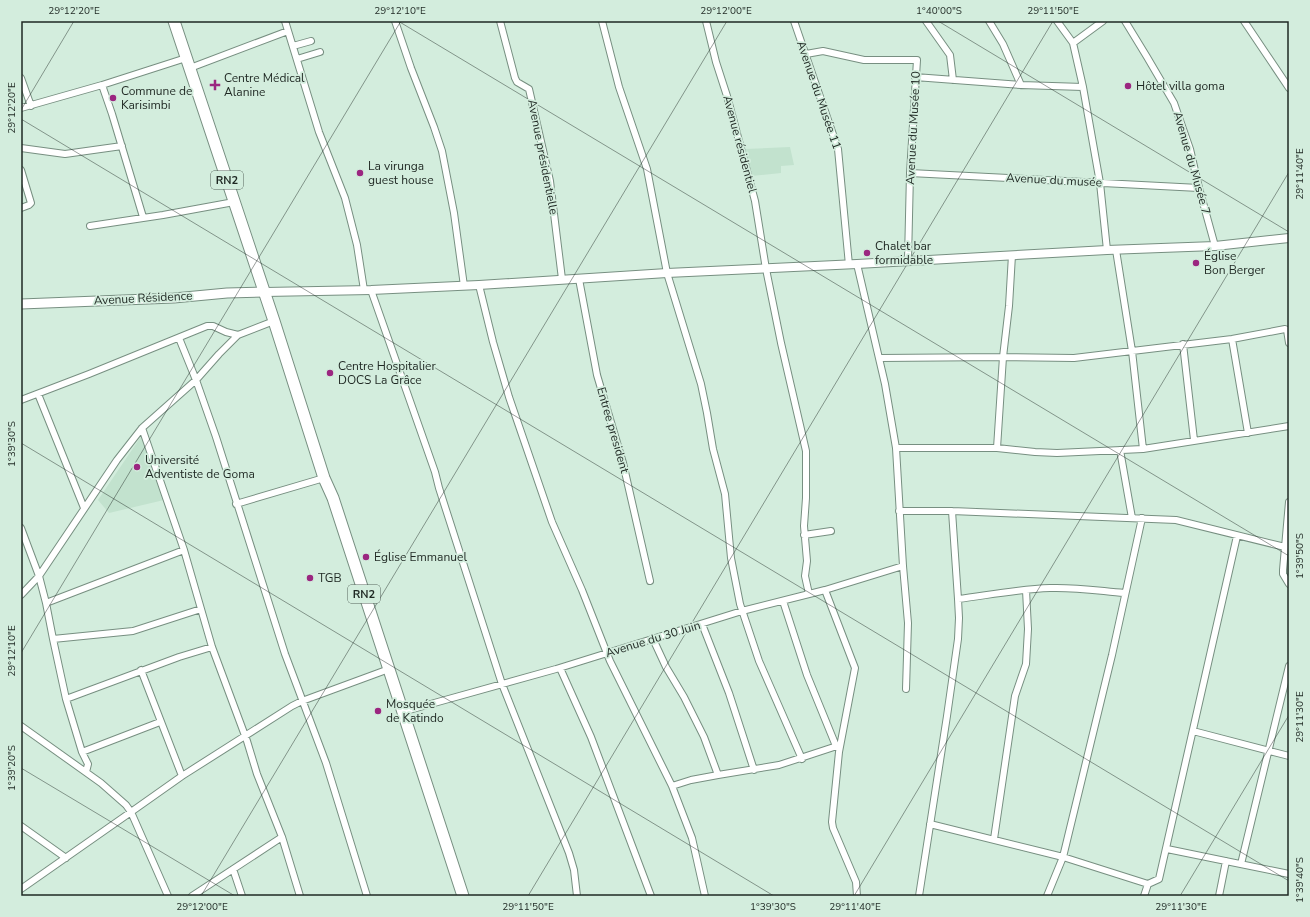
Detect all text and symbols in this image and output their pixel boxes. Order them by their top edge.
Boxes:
text: 29°12'20"E [48,4,100,18]
text: 29°12'10"E [374,4,426,18]
text: 29°12'00"E [700,4,752,18]
text: 1°40'00"S [916,4,962,18]
text: 29°11'50"E [1027,4,1079,18]
street label: Avenue du Musée 11 [793,39,845,151]
place label: Centre Médical Alanine [224,70,305,100]
street label: Avenue du Musée 10 [902,71,924,185]
place label: Hôtel villa goma [1136,78,1225,94]
marker: Centre Médical Alanine [209,79,221,91]
marker: Hôtel villa goma [1123,81,1133,91]
text: 29°12'20"E [5,82,19,134]
place label: Commune de Karisimbi [121,83,192,113]
marker: Commune de Karisimbi [108,93,118,103]
street label: Avenue résidentiel [719,94,761,195]
street label: Avenue présidentielle [524,98,562,216]
street label: Avenue du Musée 7 [1170,110,1214,216]
text: 29°11'40"E [1293,148,1307,200]
place label: La virunga guest house [368,158,434,188]
marker: La virunga guest house [355,168,365,178]
street label: Avenue du musée [1006,169,1102,191]
road number: RN2 [211,171,243,189]
place label: Chalet bar formidable [875,238,933,268]
marker: Chalet bar formidable [862,248,872,258]
place label: Église Bon Berger [1204,248,1266,278]
marker: Église Bon Berger [1191,258,1201,268]
street label: Avenue Résidence [93,287,193,309]
place label: Centre Hospitalier DOCS La Grâce [338,358,436,388]
marker: Centre Hospitalier DOCS La Grâce [325,368,335,378]
street label: Entree president [593,385,633,476]
text: 1°39'30"S [5,421,19,467]
place label: Université Adventiste de Goma [145,452,255,482]
marker: Université Adventiste de Goma [132,462,142,472]
text: 1°39'50"S [1293,533,1307,579]
place label: Église Emmanuel [374,549,467,565]
marker: Église Emmanuel [361,552,371,562]
place label: TGB [318,570,342,586]
marker: TGB [305,573,315,583]
road number: RN2 [348,585,380,603]
street label: Avenue du 30 Juin [604,617,702,661]
text: 29°12'10"E [5,625,19,677]
text: 29°11'30"E [1293,691,1307,743]
place label: Mosquée de Katindo [386,696,444,726]
marker: Mosquée de Katindo [373,706,383,716]
text: 1°39'20"S [5,745,19,791]
text: 1°39'40"S [1293,857,1307,903]
text: 29°12'00"E [176,900,228,914]
text: 29°11'50"E [502,900,554,914]
text: 1°39'30"S [750,900,796,914]
text: 29°11'40"E [829,900,881,914]
text: 29°11'30"E [1155,900,1207,914]

